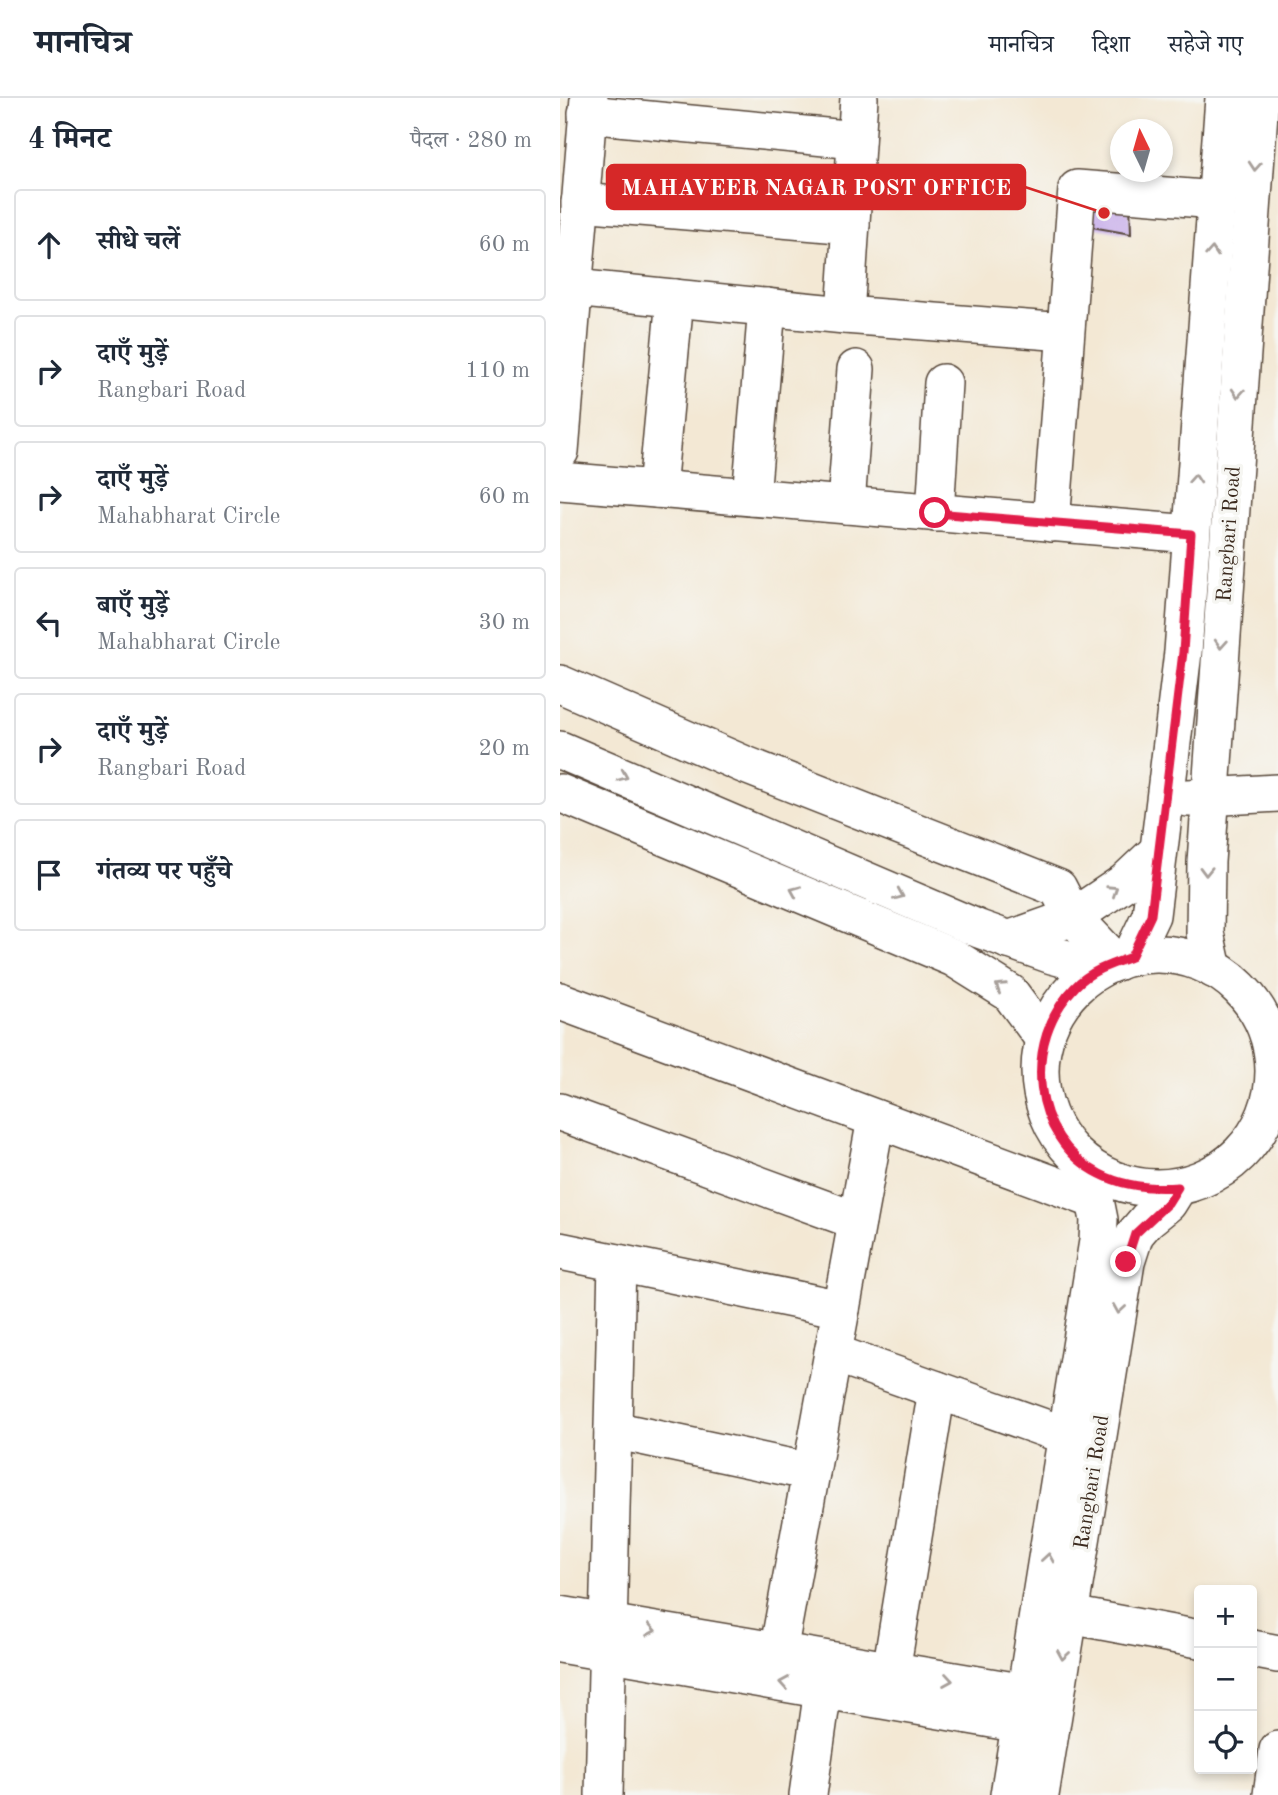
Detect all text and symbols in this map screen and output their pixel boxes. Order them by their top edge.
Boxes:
text: मानचित्र [35,28,131,61]
text: मानचित्र [989,34,1054,58]
text: दिशा [1092,34,1130,58]
text: सहेजे गए [1168,34,1243,58]
north arrow [1110,119,1173,182]
text: 4 मिनट [28,125,111,155]
text: पैदल · 280 m [410,129,532,152]
one-way arrow [1248,161,1263,172]
callout: MAHAVEER NAGAR POST OFFICE [607,165,1025,209]
text: MAHAVEER NAGAR POST OFFICE [621,177,1011,200]
icon: ahead [30,226,68,264]
text: सीधे चलें [97,229,180,255]
text: 60 m [479,233,530,256]
one-way arrow [1204,246,1219,257]
text: दाएँ मुड़ें [97,341,168,367]
icon: right [30,352,68,390]
text: 110 m [465,359,530,382]
text: Rangbari Road [97,379,246,402]
one-way arrow [1231,388,1246,399]
street label: Rangbari Road [1214,465,1245,603]
text: दाएँ मुड़ें [97,467,168,493]
one-way arrow [1188,473,1203,484]
icon: right [30,478,68,516]
text: 60 m [479,485,530,508]
route start [919,497,950,528]
text: Mahabharat Circle [97,505,280,528]
text: बाएँ मुड़ें [97,593,169,619]
icon: left [30,604,68,642]
text: 30 m [479,611,530,634]
text: Mahabharat Circle [97,631,280,654]
one-way arrow [1214,639,1229,650]
text: दाएँ मुड़ें [97,719,168,745]
icon: right [30,730,68,768]
text: 20 m [479,737,530,760]
text: Rangbari Road [97,757,246,780]
one-way arrow [616,768,628,782]
icon: arrive [30,856,68,894]
text: गंतव्य पर पहुँचे [97,859,232,885]
one-way arrow [1198,867,1214,877]
one-way arrow [789,885,802,899]
one-way arrow [1105,886,1118,899]
one-way arrow [892,887,905,901]
one-way arrow [995,982,1008,995]
route end [1110,1246,1141,1277]
one-way arrow [1112,1304,1127,1315]
street label: Rangbari Road [1071,1413,1114,1551]
one-way arrow [1040,1553,1055,1564]
map controls [1194,1585,1257,1774]
button: + [1194,1585,1257,1648]
one-way arrow [646,1622,657,1637]
button: − [1194,1648,1257,1711]
one-way arrow [1056,1649,1071,1661]
one-way arrow [942,1672,954,1687]
one-way arrow [778,1676,790,1691]
button: locate [1194,1711,1257,1774]

